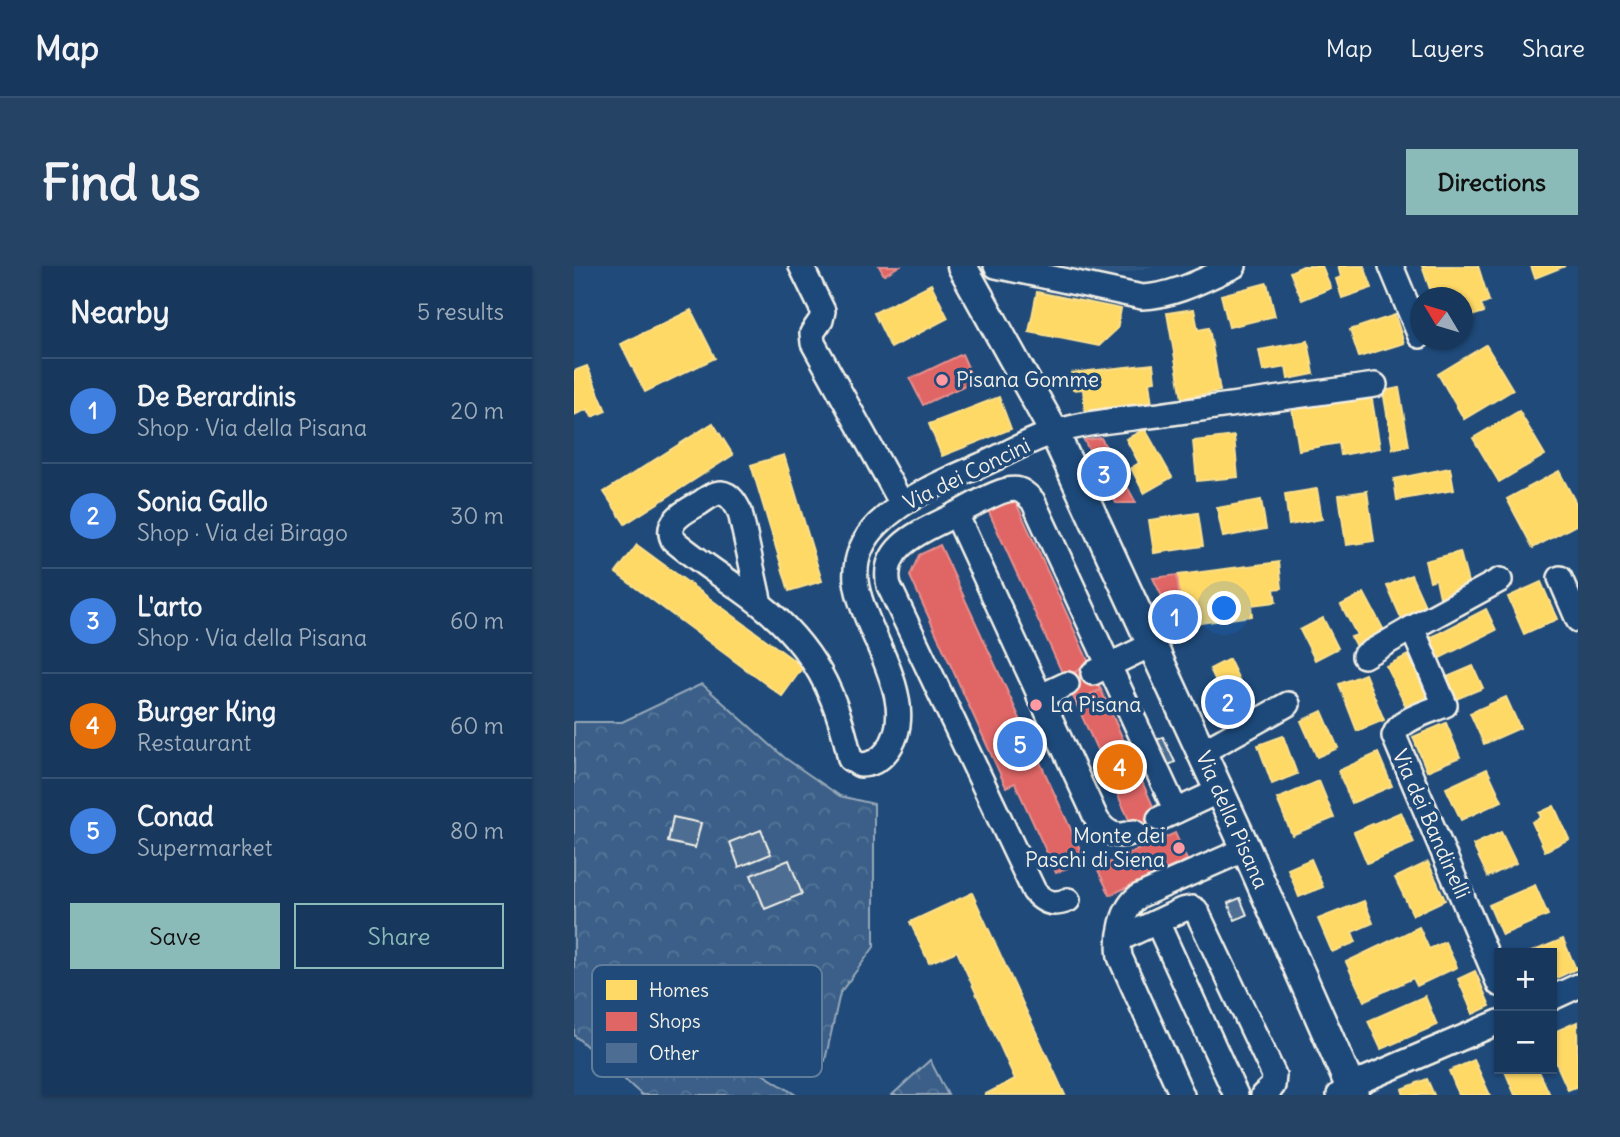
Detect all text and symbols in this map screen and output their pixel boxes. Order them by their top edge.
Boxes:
text: Map [35,27,99,69]
text: Map [1326,33,1372,63]
text: Layers [1410,33,1484,63]
text: Share [1522,33,1585,63]
button: Directions [1406,149,1578,215]
text: Find us [42,152,200,213]
north arrow [1410,287,1473,350]
text: Nearby [70,293,170,331]
text: 5 results [417,297,504,326]
place label: Pisana Gomme [956,366,1099,393]
marker: Pisana Gomme [934,372,950,388]
text: De Berardinis [137,380,296,413]
text: 1 [88,396,98,425]
text: 20 m [451,396,504,425]
text: Shop · Via della Pisana [137,413,367,442]
street label: Via dei Concini [899,431,1035,516]
pin: 3 [1081,448,1127,500]
text: Sonia Gallo [137,485,268,518]
text: 2 [87,501,99,530]
text: 30 m [450,501,504,530]
text: Shop · Via dei Birago [137,518,348,547]
text: L'arto [137,590,202,623]
pin: 1 [1152,591,1198,643]
your location [1207,591,1241,625]
text: 3 [86,606,100,635]
text: 60 m [450,606,504,635]
text: Shop · Via della Pisana [137,623,367,652]
pin: 2 [1205,676,1251,728]
place label: La Pisana [1050,691,1141,718]
text: Burger King [137,695,276,728]
marker: La Pisana [1028,697,1044,713]
text: 4 [86,711,100,740]
text: 60 m [450,711,504,740]
pin: 5 [997,718,1043,770]
text: Restaurant [137,728,251,757]
pin: 4 [1097,741,1143,793]
street label: Via dei Bandinelli [1386,745,1476,903]
street label: Via della Pisana [1190,747,1275,893]
text: Conad [137,800,214,833]
text: 5 [86,816,100,845]
text: 80 m [450,816,504,845]
place label: Monte dei Paschi di Siena [1025,822,1165,873]
text: Supermarket [137,833,273,862]
marker: Monte dei Paschi di Siena [1171,840,1187,856]
button: Save [70,903,280,969]
button: Share [294,903,504,969]
map controls [1494,948,1557,1074]
button: + [1494,948,1557,1011]
legend [592,965,822,1077]
text: Homes [649,978,709,1002]
text: Shops [649,1009,701,1033]
button: − [1494,1011,1557,1074]
text: Other [649,1041,699,1065]

